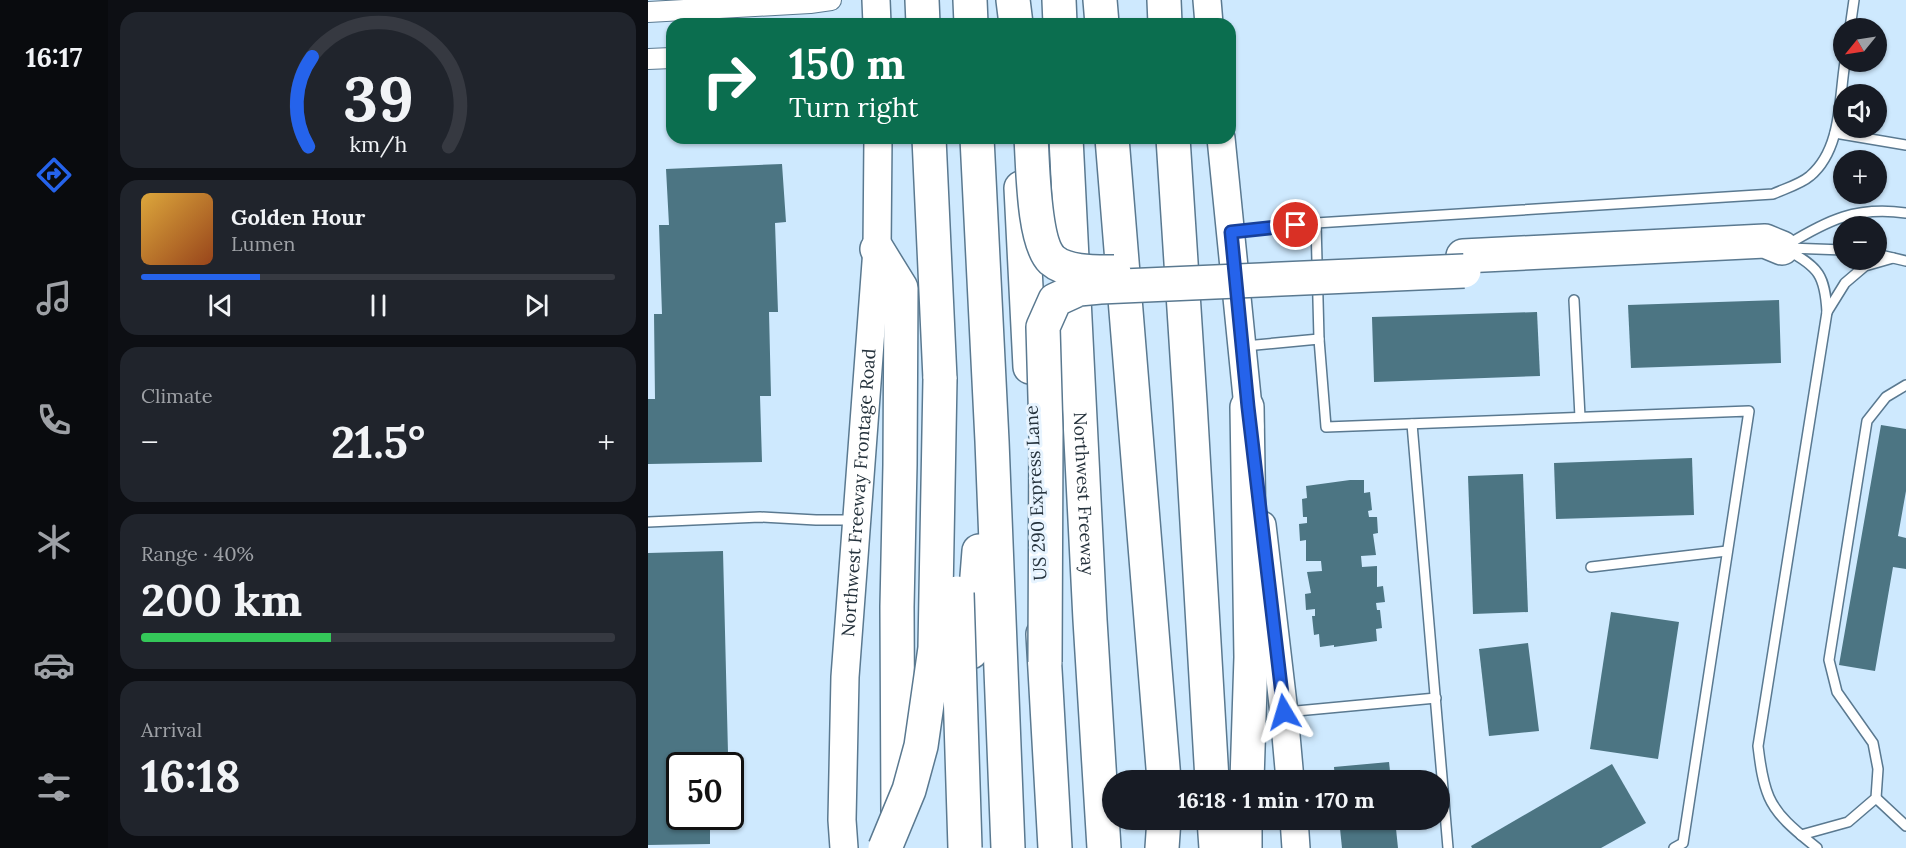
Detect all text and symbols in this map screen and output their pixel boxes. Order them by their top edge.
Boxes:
north arrow [1833,18,1887,72]
map controls [1833,18,1887,270]
text: 150 m [789,37,905,91]
text: 16:17 [26,40,82,74]
icon: right [690,42,768,120]
text: 39 [343,58,413,138]
button: sound [1833,84,1887,138]
text: Turn right [789,90,918,124]
text: km/h [349,130,407,158]
button: + [1833,150,1887,204]
icon: directions [33,154,75,196]
pin [1270,199,1321,250]
text: Golden Hour [231,203,365,231]
icon: arrive [1279,208,1312,241]
button: − [1833,216,1887,270]
text: Lumen [231,231,295,256]
icon: music [33,277,75,319]
icon: previous [204,289,237,322]
icon: pause [362,289,395,322]
icon: next [520,289,553,322]
street label: Northwest Freeway Frontage Road [836,347,881,638]
text: Climate [141,383,213,408]
icon: phone [33,399,75,441]
street label: US 290 Express Lane [1019,405,1052,581]
street label: Northwest Freeway [1069,411,1100,576]
text: 21.5° [331,413,425,470]
text: − [141,421,159,463]
text: + [597,421,615,463]
icon: climate [33,521,75,563]
text: Range · 40% [141,541,254,566]
text: 200 km [141,571,302,628]
icon: car [33,644,75,686]
position arrow [1252,680,1316,744]
text: Arrival [141,717,202,742]
text: 16:18 [141,747,240,804]
speed limit sign: 50 [666,752,744,830]
icon: filters [33,766,75,808]
text: 16:18 · 1 min · 170 m [1177,786,1375,814]

